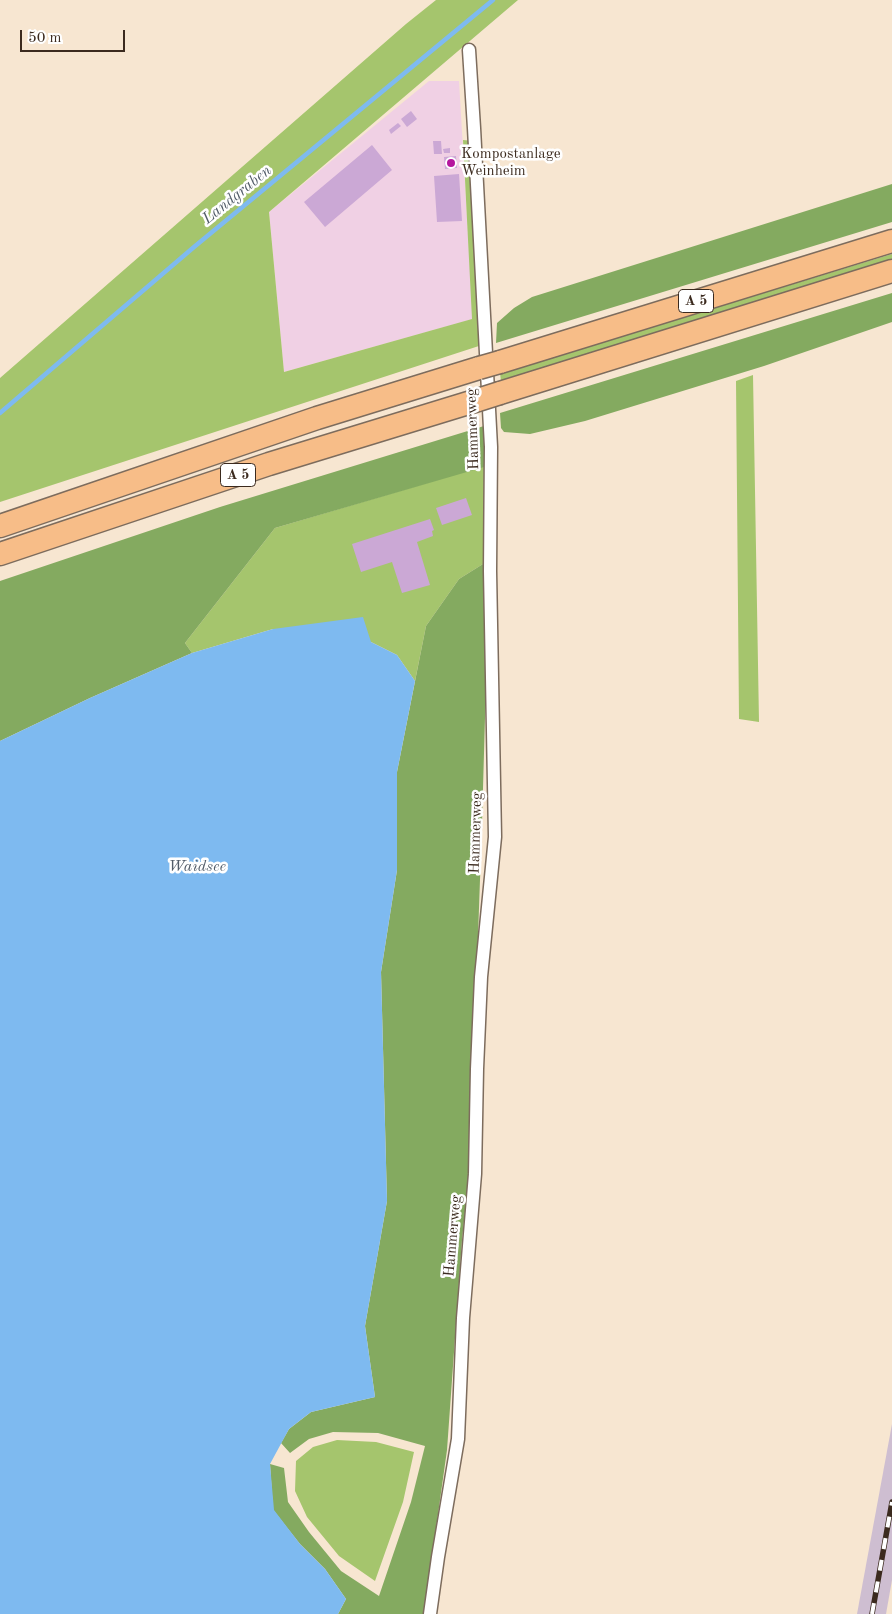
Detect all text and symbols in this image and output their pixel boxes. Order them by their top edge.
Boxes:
scale bar [22,20,128,52]
text: 50 m [28,31,62,46]
place label: Kompostanlage Weinheim [461,145,561,180]
marker: Kompostanlage Weinheim [445,157,457,169]
water label: Landgraben [198,161,276,229]
road number: A 5 [678,290,714,312]
street label: Hammerweg [463,388,483,470]
road number: A 5 [220,464,256,486]
street label: Hammerweg [466,792,486,874]
water label: Waidsee [168,857,226,877]
street label: Hammerweg [440,1194,466,1278]

